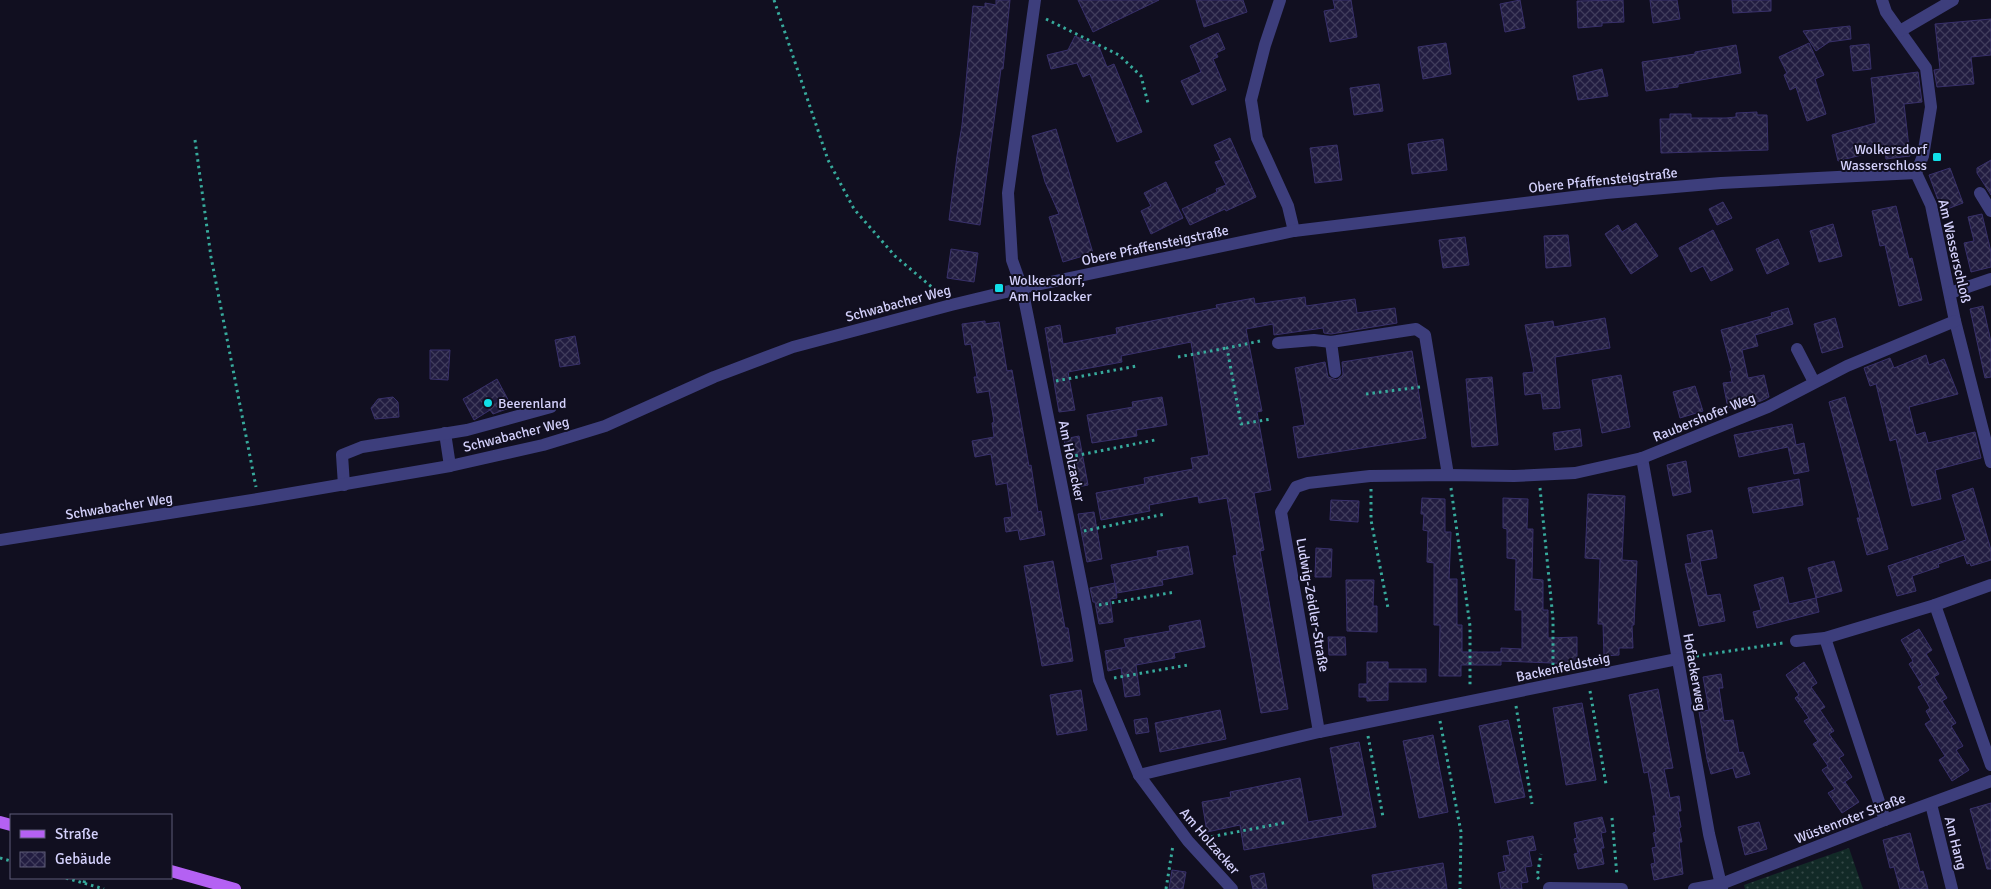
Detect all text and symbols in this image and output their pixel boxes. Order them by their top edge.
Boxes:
place label: Wolkersdorf Wasserschloss [1840,141,1928,174]
marker: Wolkersdorf Wasserschloss [1931,151,1943,163]
street label: Obere Pfaffensteigstraße [1528,164,1679,197]
street label: Am Wasserschloß [1934,198,1975,305]
street label: Obere Pfaffensteigstraße [1080,222,1230,269]
place label: Wolkersdorf, Am Holzacker [1009,272,1093,305]
street label: Schwabacher Weg [844,281,953,326]
marker: Wolkersdorf, Am Holzacker [993,282,1005,294]
street label: Raubershofer Weg [1650,389,1758,446]
place label: Beerenland [498,395,566,412]
marker: Beerenland [482,397,494,409]
street label: Schwabacher Weg [461,413,571,456]
street label: Am Holzacker [1055,419,1089,504]
street label: Schwabacher Weg [64,490,174,523]
street label: Ludwig-Zeidler-Straße [1292,537,1333,673]
street label: Hofackerweg [1679,632,1710,712]
street label: Backenfeldsteig [1515,649,1612,686]
street label: Wüstenroter Straße [1792,790,1908,847]
street label: Am Holzacker [1176,805,1244,879]
legend [10,814,172,879]
street label: Am Hang [1941,815,1970,872]
text: Straße [55,825,99,843]
text: Gebäude [55,850,111,868]

